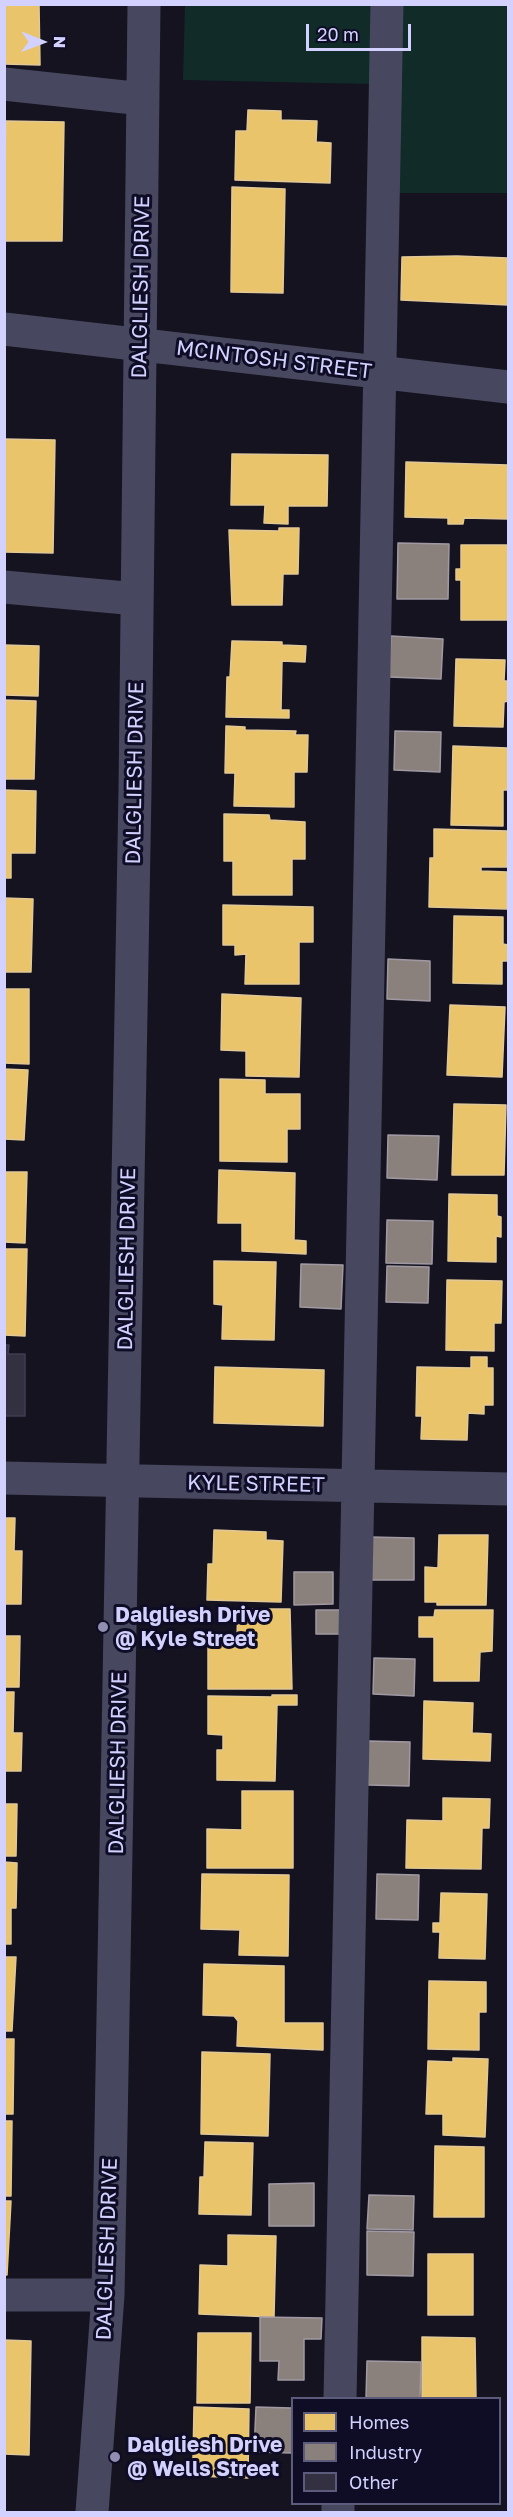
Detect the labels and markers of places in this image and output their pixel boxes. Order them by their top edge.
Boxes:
place label: Dalgliesh Drive @ Kyle Street [115,1602,270,1652]
marker: Dalgliesh Drive @ Kyle Street [96,1620,110,1634]
place label: Dalgliesh Drive @ Wells Street [127,2432,282,2482]
marker: Dalgliesh Drive @ Wells Street [108,2450,122,2464]

